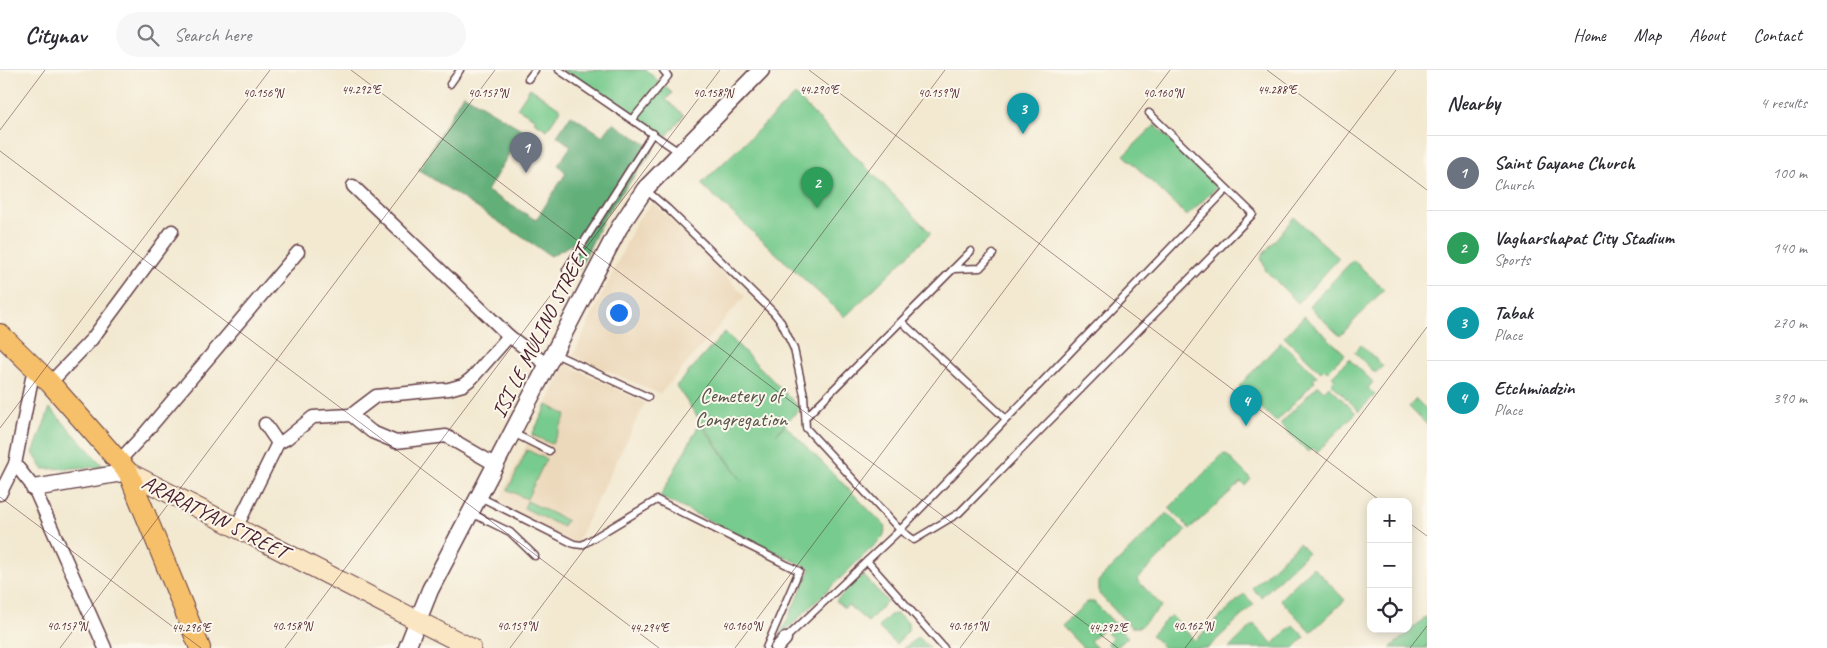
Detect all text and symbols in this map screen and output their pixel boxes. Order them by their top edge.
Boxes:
search box [116,12,466,57]
text: Citynav [25,20,86,50]
icon: search [134,21,162,49]
text: Search here [174,23,251,47]
text: Home [1573,24,1606,46]
text: Map [1634,24,1661,46]
text: About [1689,24,1725,46]
text: Contact [1753,24,1802,46]
text: 44.292°E [341,82,382,98]
text: 44.290°E [799,82,840,98]
text: 44.288°E [1257,82,1298,98]
text: 40.156°N [243,85,285,101]
text: 40.157°N [468,85,510,101]
text: 40.158°N [693,85,735,101]
text: 40.159°N [918,85,960,101]
text: 40.160°N [1143,85,1185,101]
text: Nearby [1447,90,1500,116]
pin: 3 [1007,93,1039,134]
text: 4 results [1760,93,1807,113]
pin: 1 [510,132,542,173]
text: Saint Gayane Church [1494,151,1635,175]
text: 1 [1459,163,1467,183]
text: 100 m [1773,163,1807,183]
pin: 2 [801,167,833,208]
text: Church [1494,175,1534,195]
text: Vagharshapat City Stadium [1494,226,1674,250]
street label: ISI LE MULINO STREET [486,237,597,422]
text: 2 [1459,238,1467,258]
text: 140 m [1773,238,1807,258]
text: Sports [1494,250,1530,270]
your location [606,300,632,326]
text: Tabak [1494,301,1533,325]
text: 3 [1459,313,1467,333]
text: 270 m [1773,313,1807,333]
text: Place [1494,325,1522,345]
text: Etchmiadzin [1494,376,1574,400]
park label: Cemetery of Congregation [695,382,789,432]
pin: 4 [1230,385,1262,426]
text: 4 [1459,388,1467,408]
text: 390 m [1773,388,1807,408]
text: Place [1494,400,1522,420]
street label: ARARATYAN STREET [138,469,297,567]
map controls [1367,498,1412,633]
button: + [1367,498,1412,543]
button: − [1367,543,1412,588]
button: locate [1367,588,1412,633]
text: 40.157°N [47,618,89,634]
text: 40.158°N [272,618,314,634]
text: 40.159°N [497,618,539,634]
text: 40.160°N [722,618,764,634]
text: 40.161°N [948,618,990,634]
text: 40.162°N [1173,618,1215,634]
text: 44.296°E [171,620,212,636]
text: 44.294°E [629,620,670,636]
text: 44.292°E [1088,620,1129,636]

